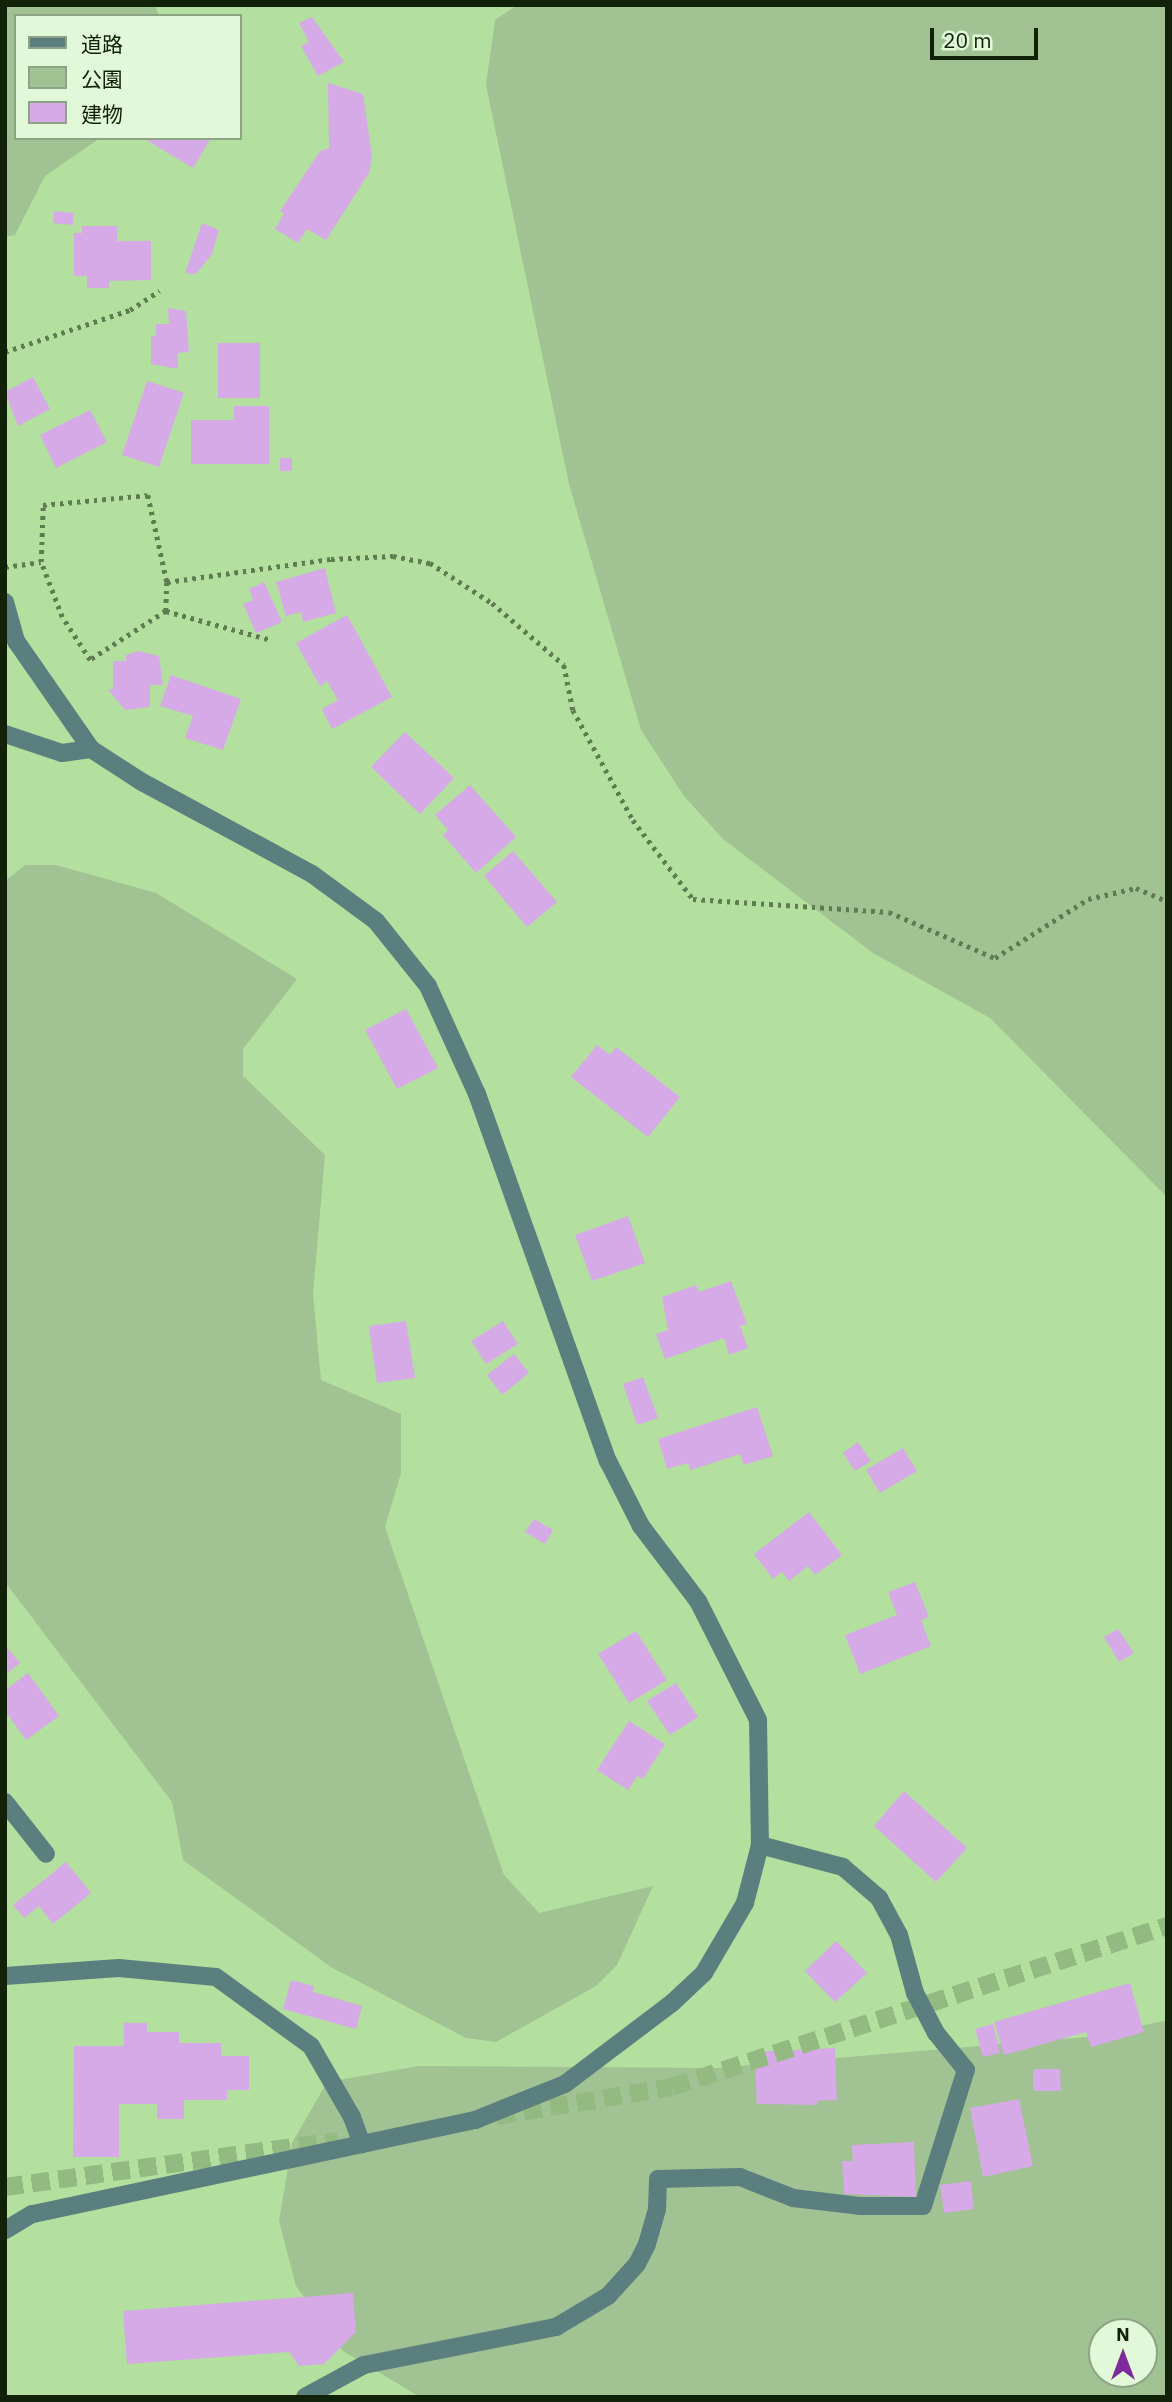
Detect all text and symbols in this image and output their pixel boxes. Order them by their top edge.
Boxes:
legend [14,14,242,140]
scale bar [934,14,1042,58]
text: 20 m [943,26,992,54]
text: 道路 [81,30,123,58]
text: 公園 [81,65,123,93]
text: 建物 [81,100,123,128]
north arrow [1088,2318,1158,2388]
text: N [1116,2322,1130,2346]

